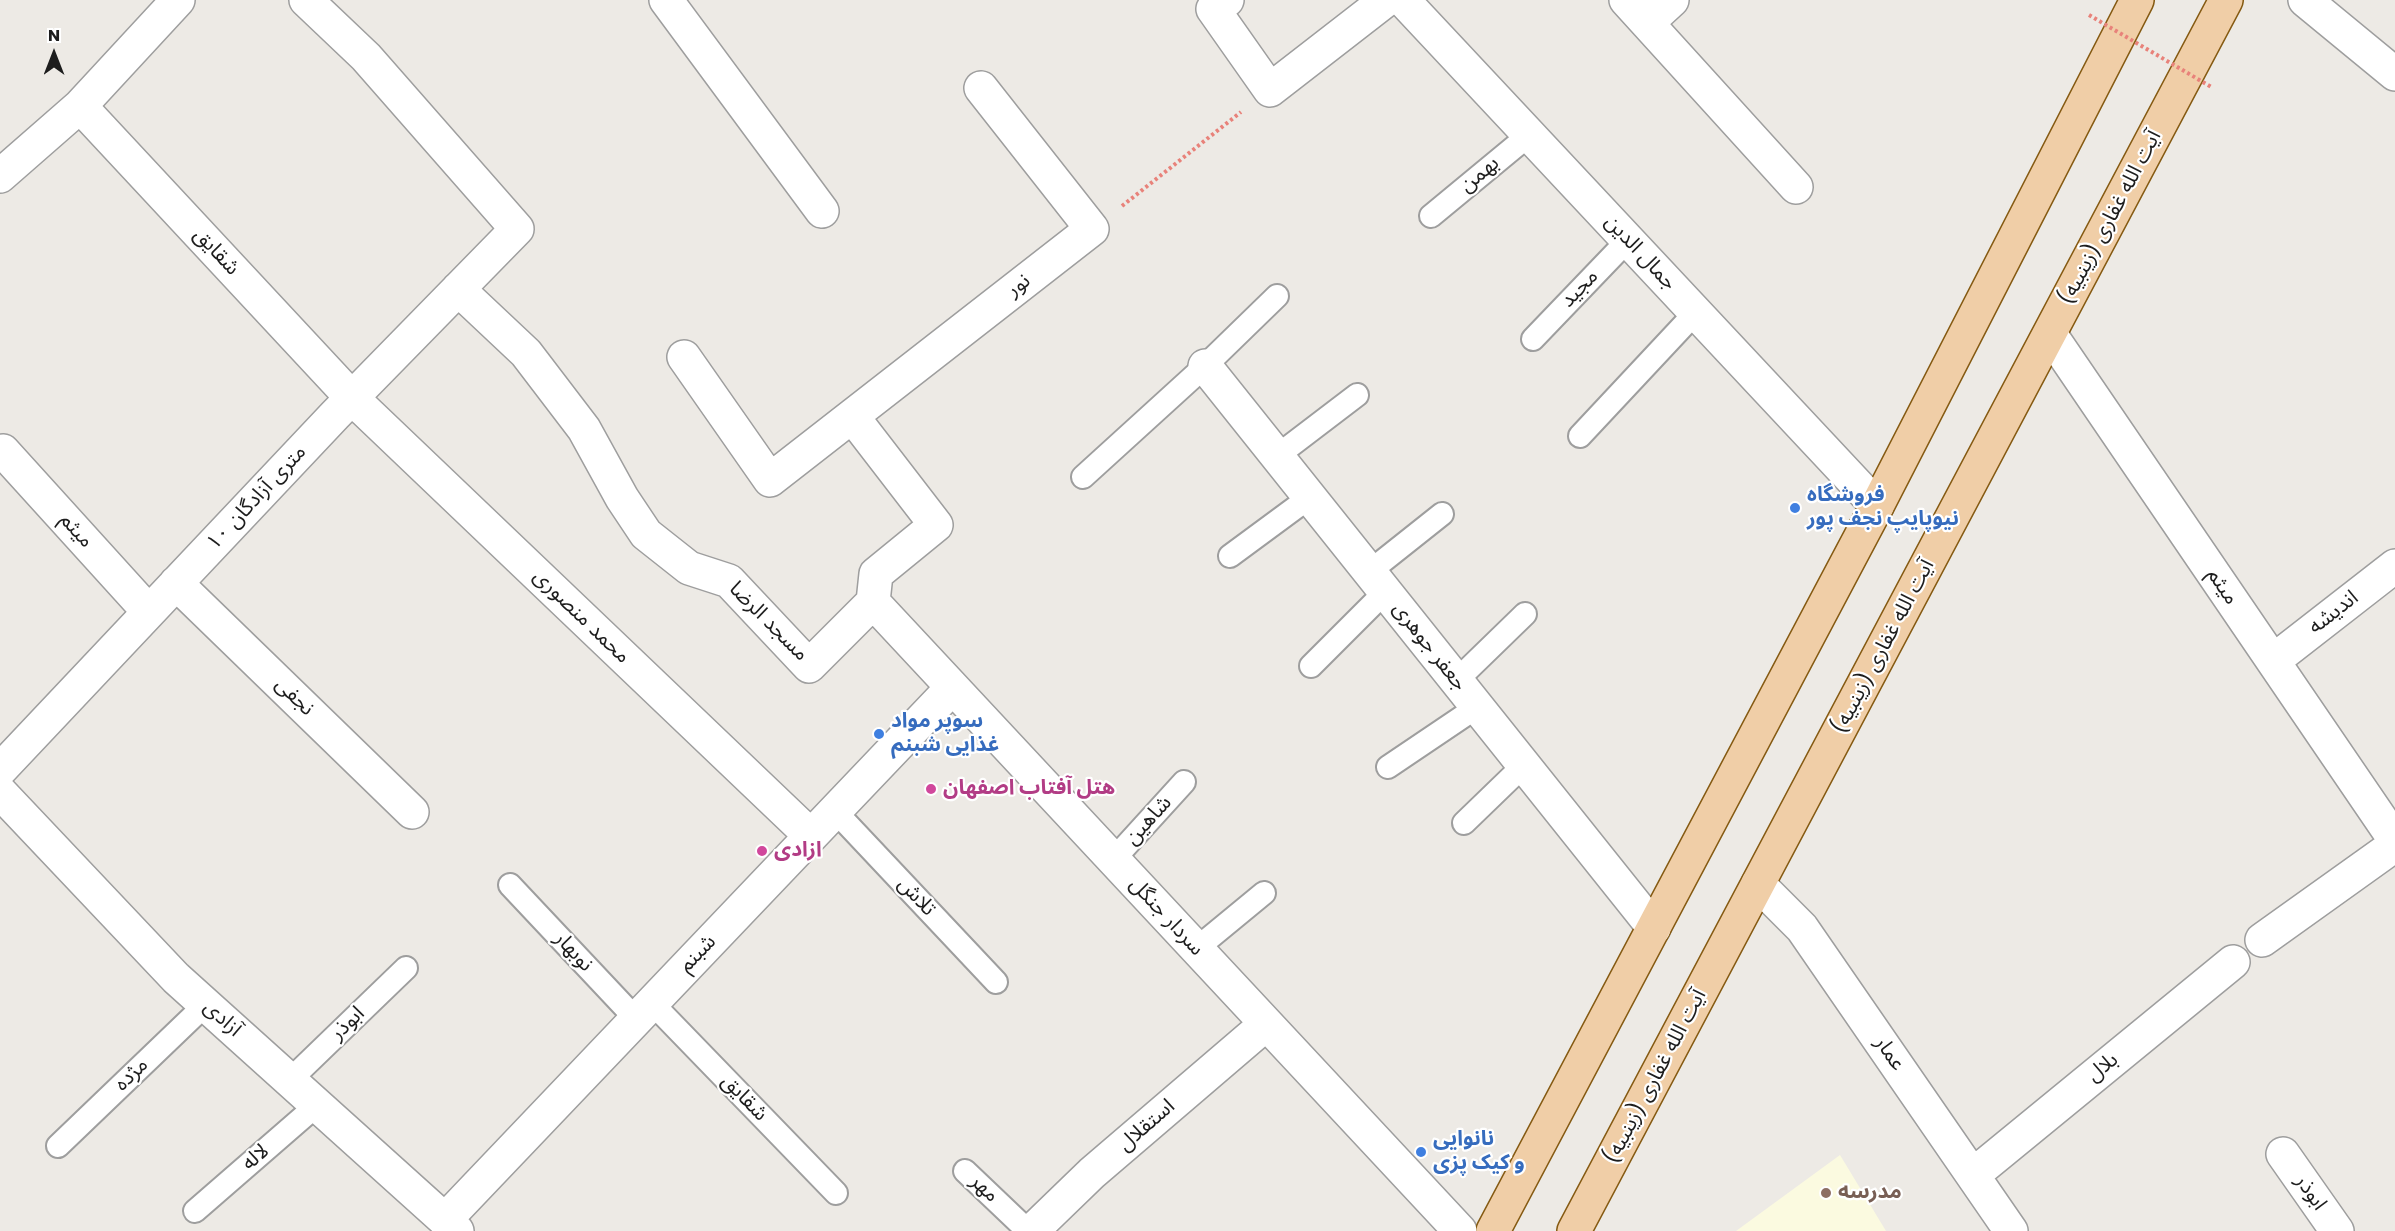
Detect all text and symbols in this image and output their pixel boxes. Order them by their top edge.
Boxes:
north arrow [24,24,84,84]
text: N [48,24,60,47]
street label: آیت الله غفاری (زینبیه) [2054,127,2168,309]
street label: بهمن [1455,151,1505,199]
street label: جمال الدین [1599,210,1681,296]
street label: شقایق [188,223,244,281]
street label: مجید [1556,265,1604,313]
street label: نور [1002,269,1036,303]
street label: ۱۰ متری آزادگان [202,440,312,556]
place label: فروشگاه نیوپایپ نجف پور [1807,483,1959,533]
marker: فروشگاه نیوپایپ نجف پور [1788,501,1802,515]
street label: میثم [54,508,98,554]
street label: آیت الله غفاری (زینبیه) [1827,556,1941,738]
street label: میثم [2201,564,2243,610]
street label: محمد منصوری [527,565,635,669]
street label: مسجد الرضا [723,577,813,667]
street label: اندیشه [2304,586,2364,640]
street label: جعفر جوهری [1386,597,1472,697]
street label: نجفی [269,672,319,722]
place label: سوپر مواد غذایی شبنم [891,709,999,759]
marker: سوپر مواد غذایی شبنم [872,727,886,741]
place label: هتل آفتاب اصفهان [943,776,1115,802]
marker: هتل آفتاب اصفهان [924,782,938,796]
street label: شاهین [1120,791,1178,851]
place label: ازادی [774,838,822,864]
marker: ازادی [755,844,769,858]
street label: تلاش [892,872,940,922]
street label: سردار جنگل [1123,873,1209,961]
street label: نوبهار [548,927,598,977]
street label: شبنم [674,930,722,978]
street label: آیت الله غفاری (زینبیه) [1599,986,1713,1168]
street label: آزادی [198,995,246,1043]
street label: ابوذر [325,1002,371,1046]
street label: عمار [1868,1032,1910,1076]
street label: بلال [2082,1048,2124,1088]
street label: مژده [110,1053,154,1097]
street label: شقایق [715,1069,773,1127]
street label: استقلال [1114,1095,1180,1157]
place label: نانوایی و کیک پزی [1433,1127,1525,1177]
street label: لاله [237,1139,275,1177]
marker: نانوایی و کیک پزی [1414,1145,1428,1159]
street label: مهر [964,1170,1004,1208]
street label: ابوذر [2289,1170,2331,1216]
place label: مدرسه [1838,1180,1902,1206]
marker: مدرسه [1819,1186,1833,1200]

